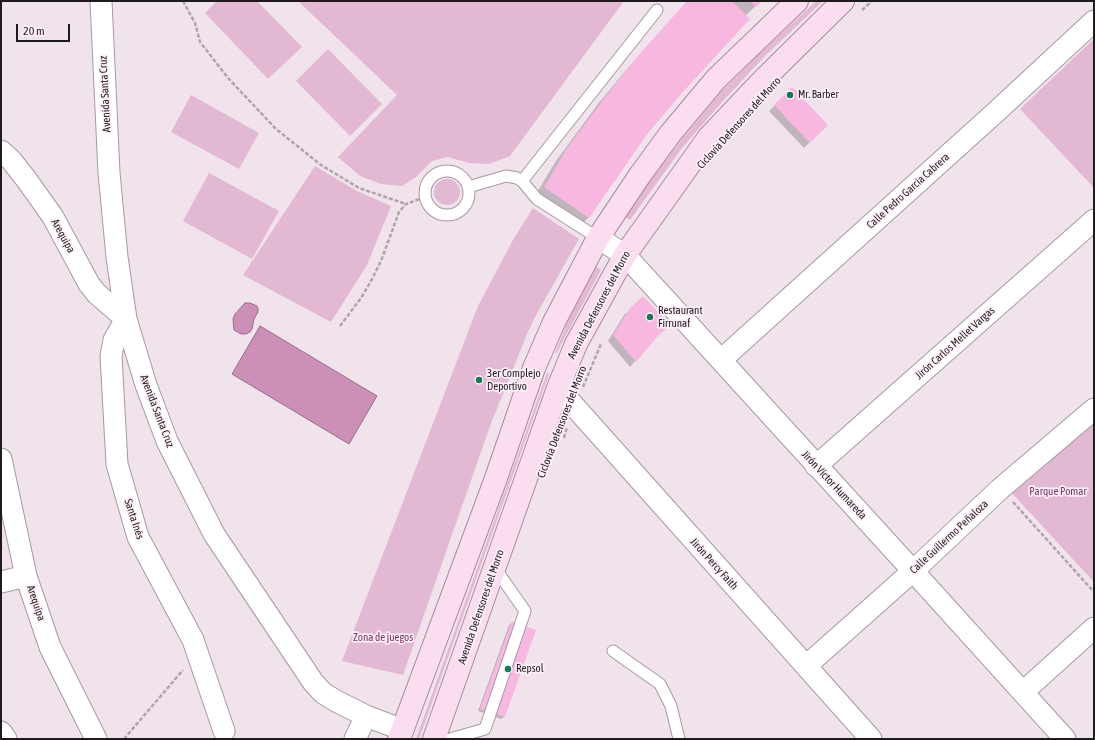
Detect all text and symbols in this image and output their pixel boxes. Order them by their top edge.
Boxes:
scale bar [18,16,72,42]
text: 20 m [23,24,45,38]
street label: Avenida Santa Cruz [96,55,114,133]
street label: Ciclovía Defensores del Morro [694,74,784,172]
place label: Mr. Barber [798,88,839,102]
marker: Mr. Barber [785,90,795,100]
street label: Calle Pedro Garcia Cabrera [864,150,952,232]
street label: Arequipa [48,217,78,255]
street label: Avenida Defensores del Morro [565,249,633,361]
place label: Restaurant Firrunaf [658,304,703,330]
street label: Jirón Carlos Mellet Vargas [913,304,997,382]
marker: Restaurant Firrunaf [645,312,655,322]
street label: Ciclovía Defensores del Morro [534,364,590,480]
place label: 3er Complejo Deportivo [487,367,541,393]
street label: Avenida Santa Cruz [137,373,177,449]
marker: 3er Complejo Deportivo [474,375,484,385]
street label: Jirón Víctor Humareda [799,448,869,522]
park label: Parque Pomar [1029,485,1087,499]
street label: Santa Inés [121,497,147,541]
street label: Calle Guillermo Peñaloza [907,497,991,577]
street label: Jirón Percy Faith [687,535,741,593]
street label: Avenida Defensores del Morro [455,548,507,666]
street label: Arequipa [24,583,48,623]
park label: Zona de juegos [353,631,413,645]
place label: Repsol [516,662,544,676]
marker: Repsol [503,664,513,674]

